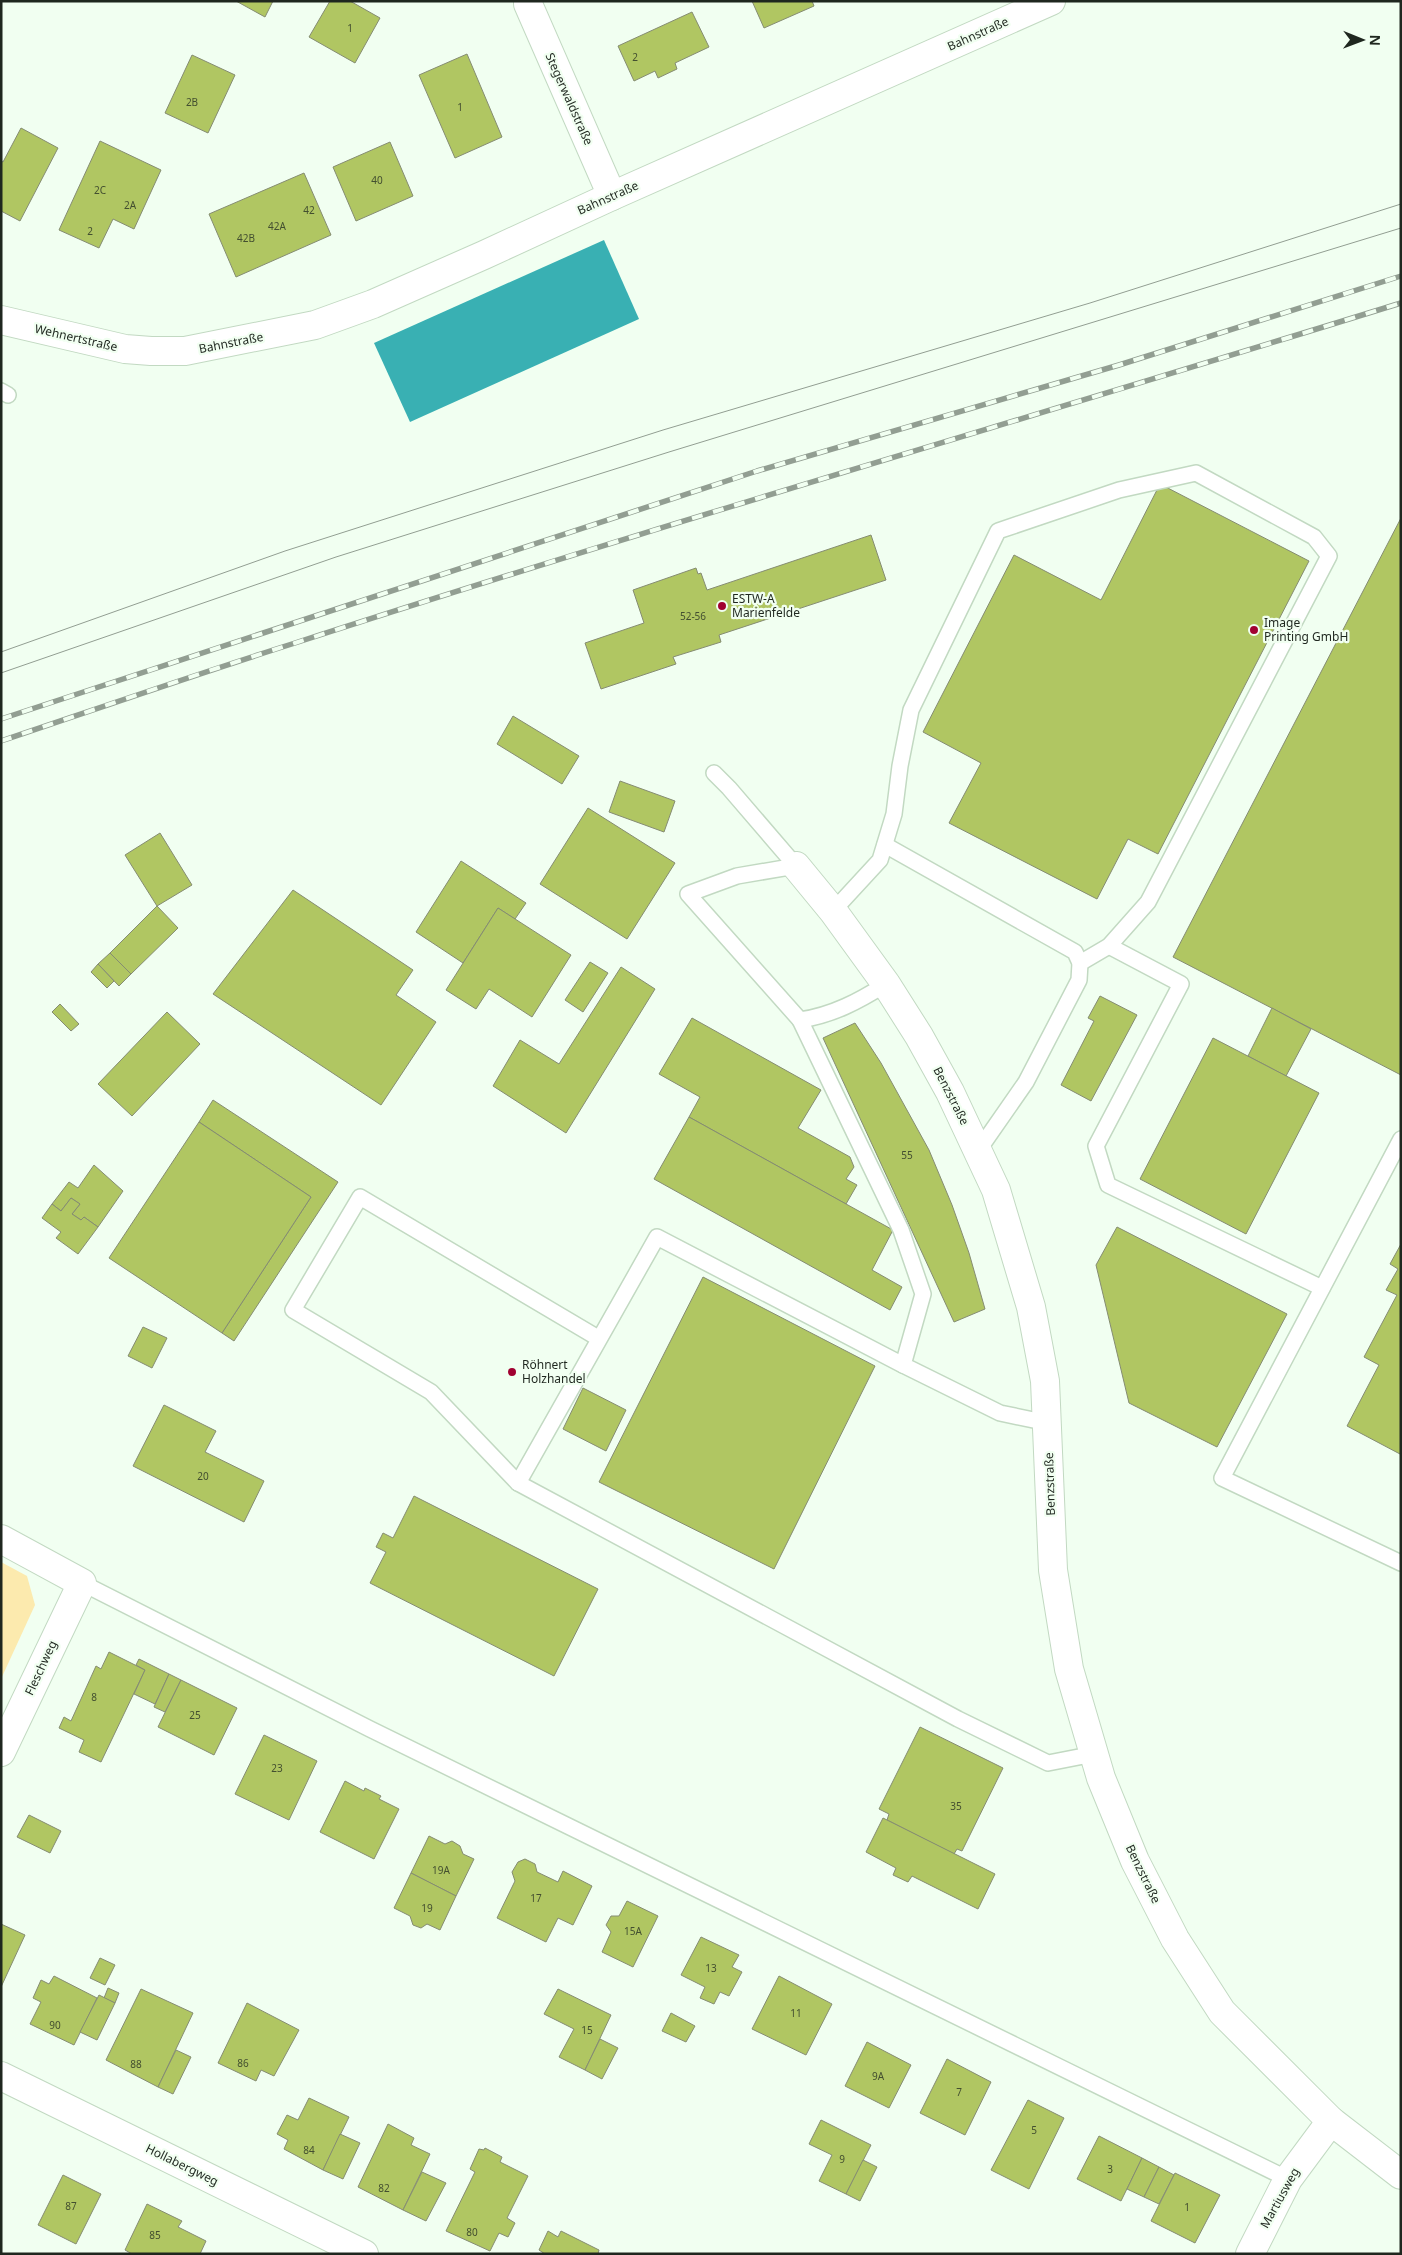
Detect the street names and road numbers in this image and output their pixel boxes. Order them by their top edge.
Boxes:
street label: Bahnstraße [945,12,1011,55]
street label: Stegerwaldstraße [541,50,598,148]
street label: Bahnstraße [575,176,641,219]
street label: Wehnertstraße [33,320,119,355]
street label: Bahnstraße [197,328,265,357]
street label: Benzstraße [929,1064,974,1128]
street label: Benzstraße [1040,1452,1059,1516]
street label: Fleschweg [20,1638,61,1698]
street label: Benzstraße [1122,1842,1165,1906]
street label: Hollabergweg [143,2140,221,2190]
street label: Martiusweg [1256,2164,1303,2231]

